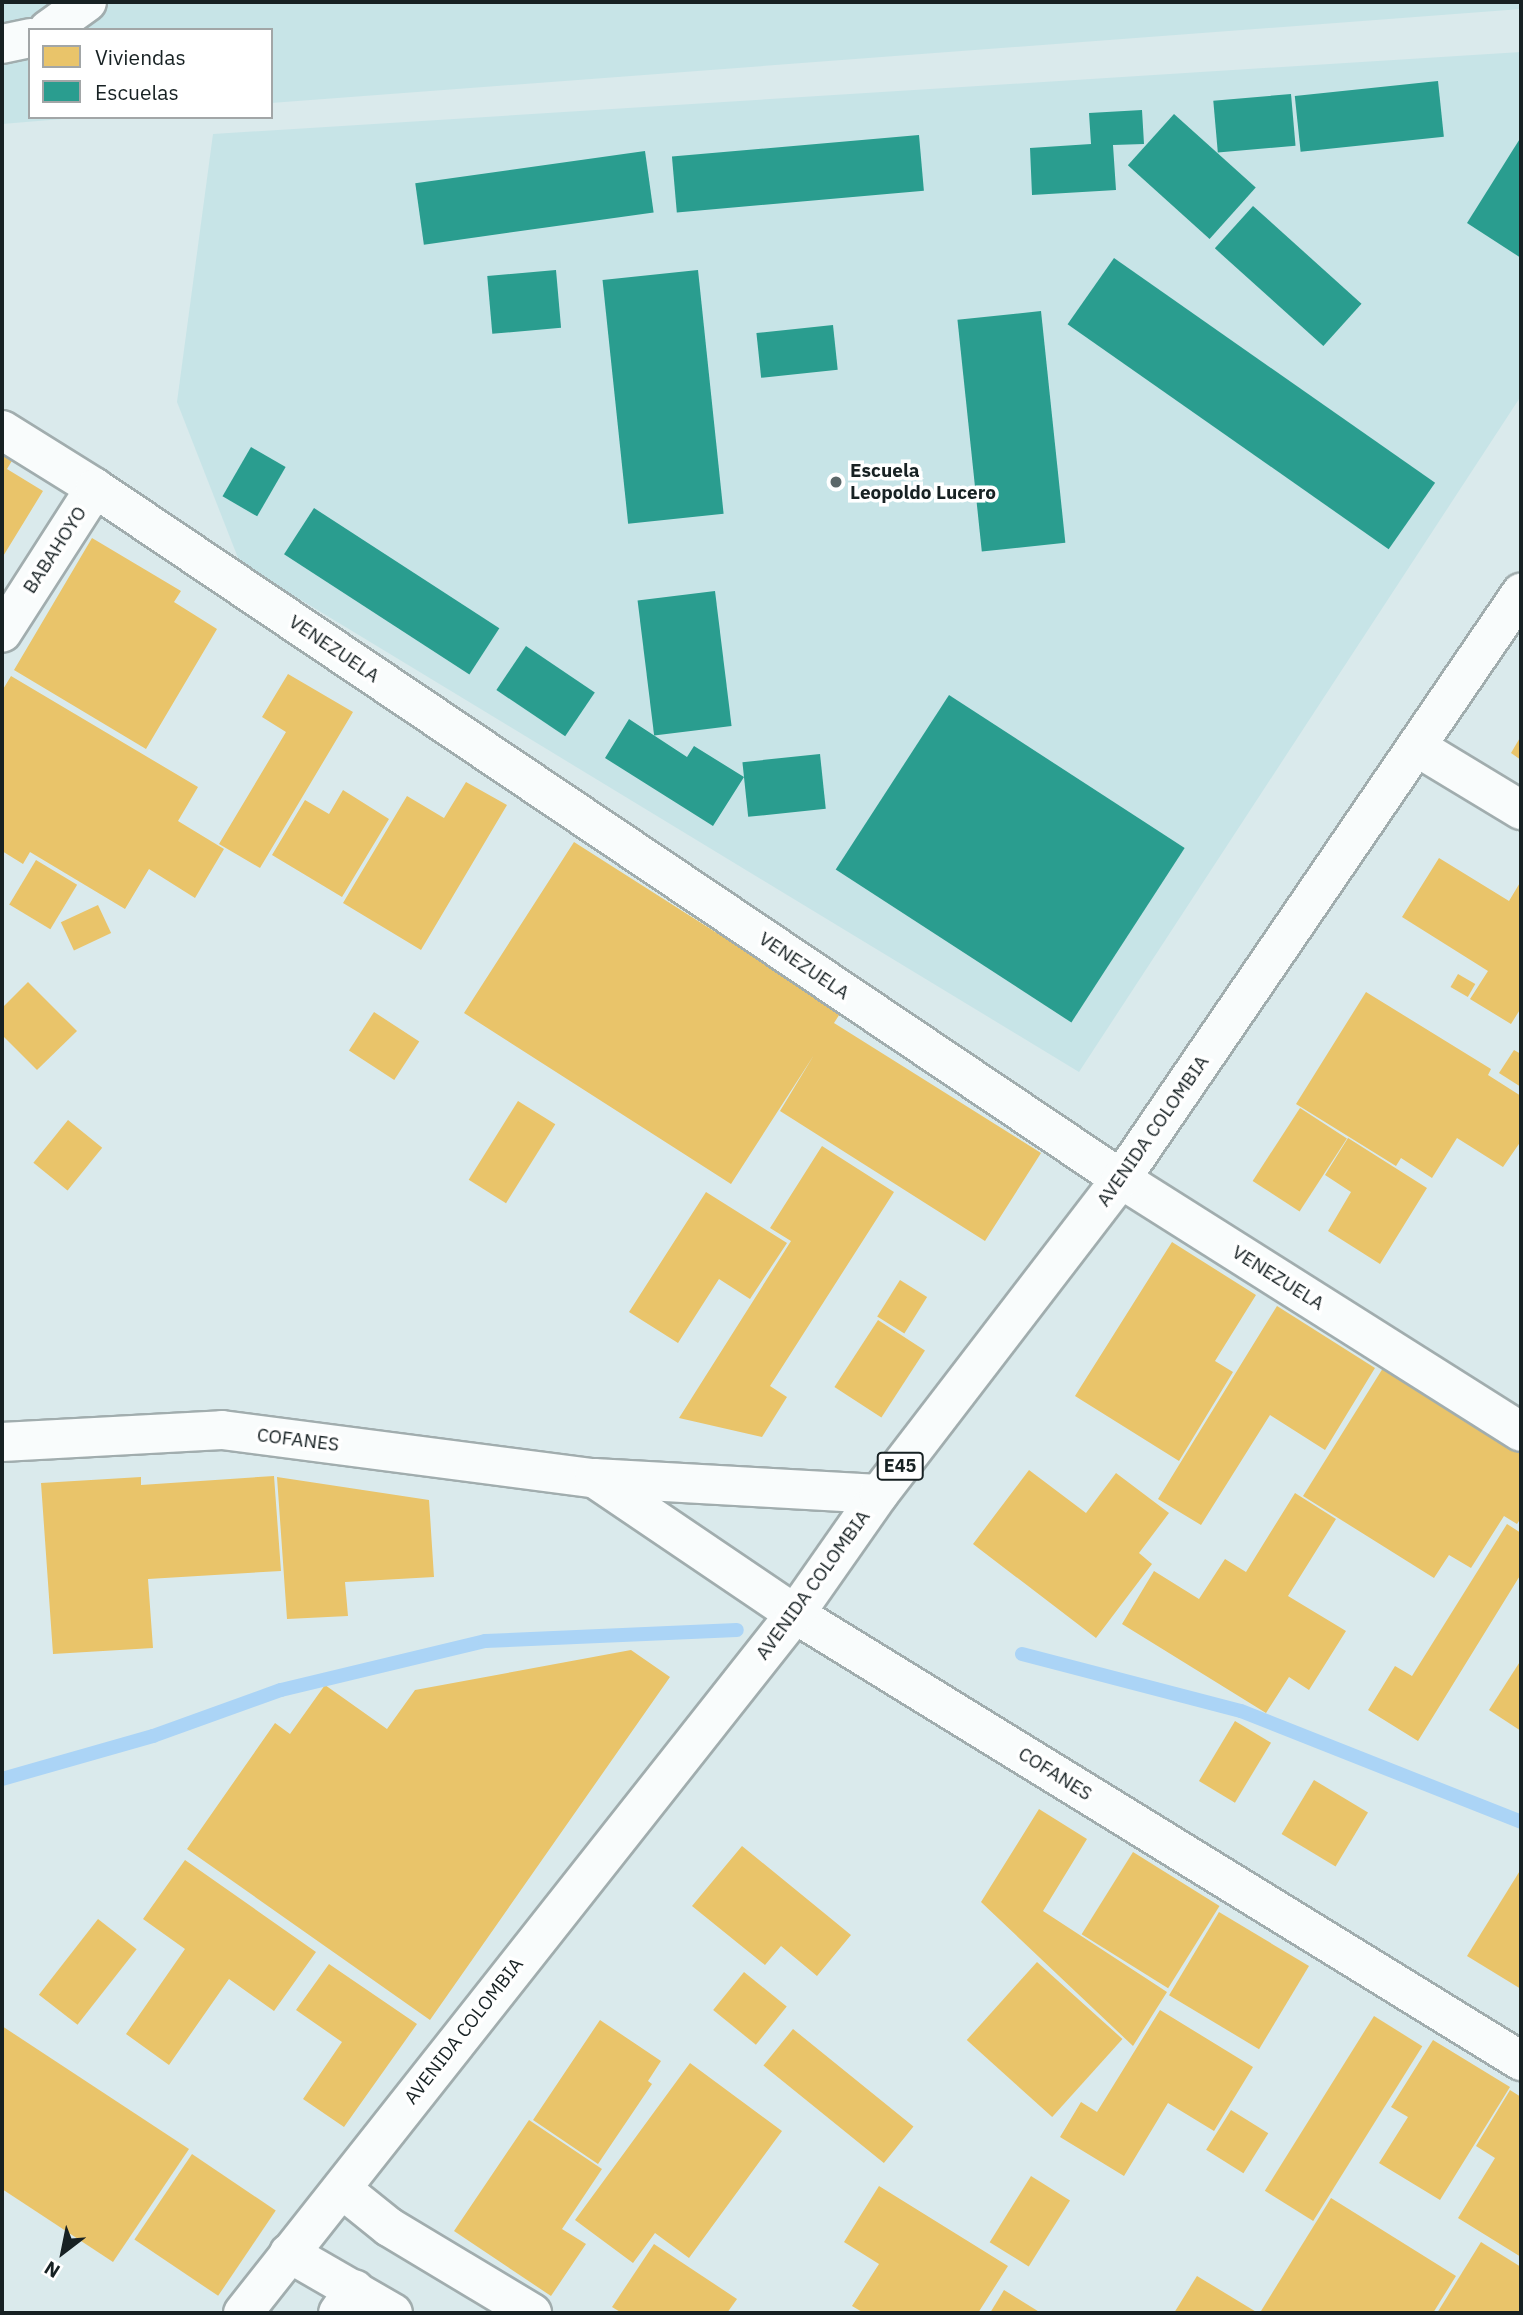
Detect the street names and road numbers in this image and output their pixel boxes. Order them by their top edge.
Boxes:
street label: BABAHOYO [18,502,92,598]
street label: VENEZUELA [284,610,384,688]
street label: VENEZUELA [754,927,854,1005]
street label: AVENIDA COLOMBIA [1092,1051,1214,1211]
street label: VENEZUELA [1228,1241,1328,1315]
street label: COFANES [256,1424,340,1456]
road number: E45 [876,1451,925,1480]
street label: AVENIDA COLOMBIA [751,1506,875,1664]
street label: COFANES [1014,1742,1096,1806]
street label: AVENIDA COLOMBIA [400,1953,528,2109]

